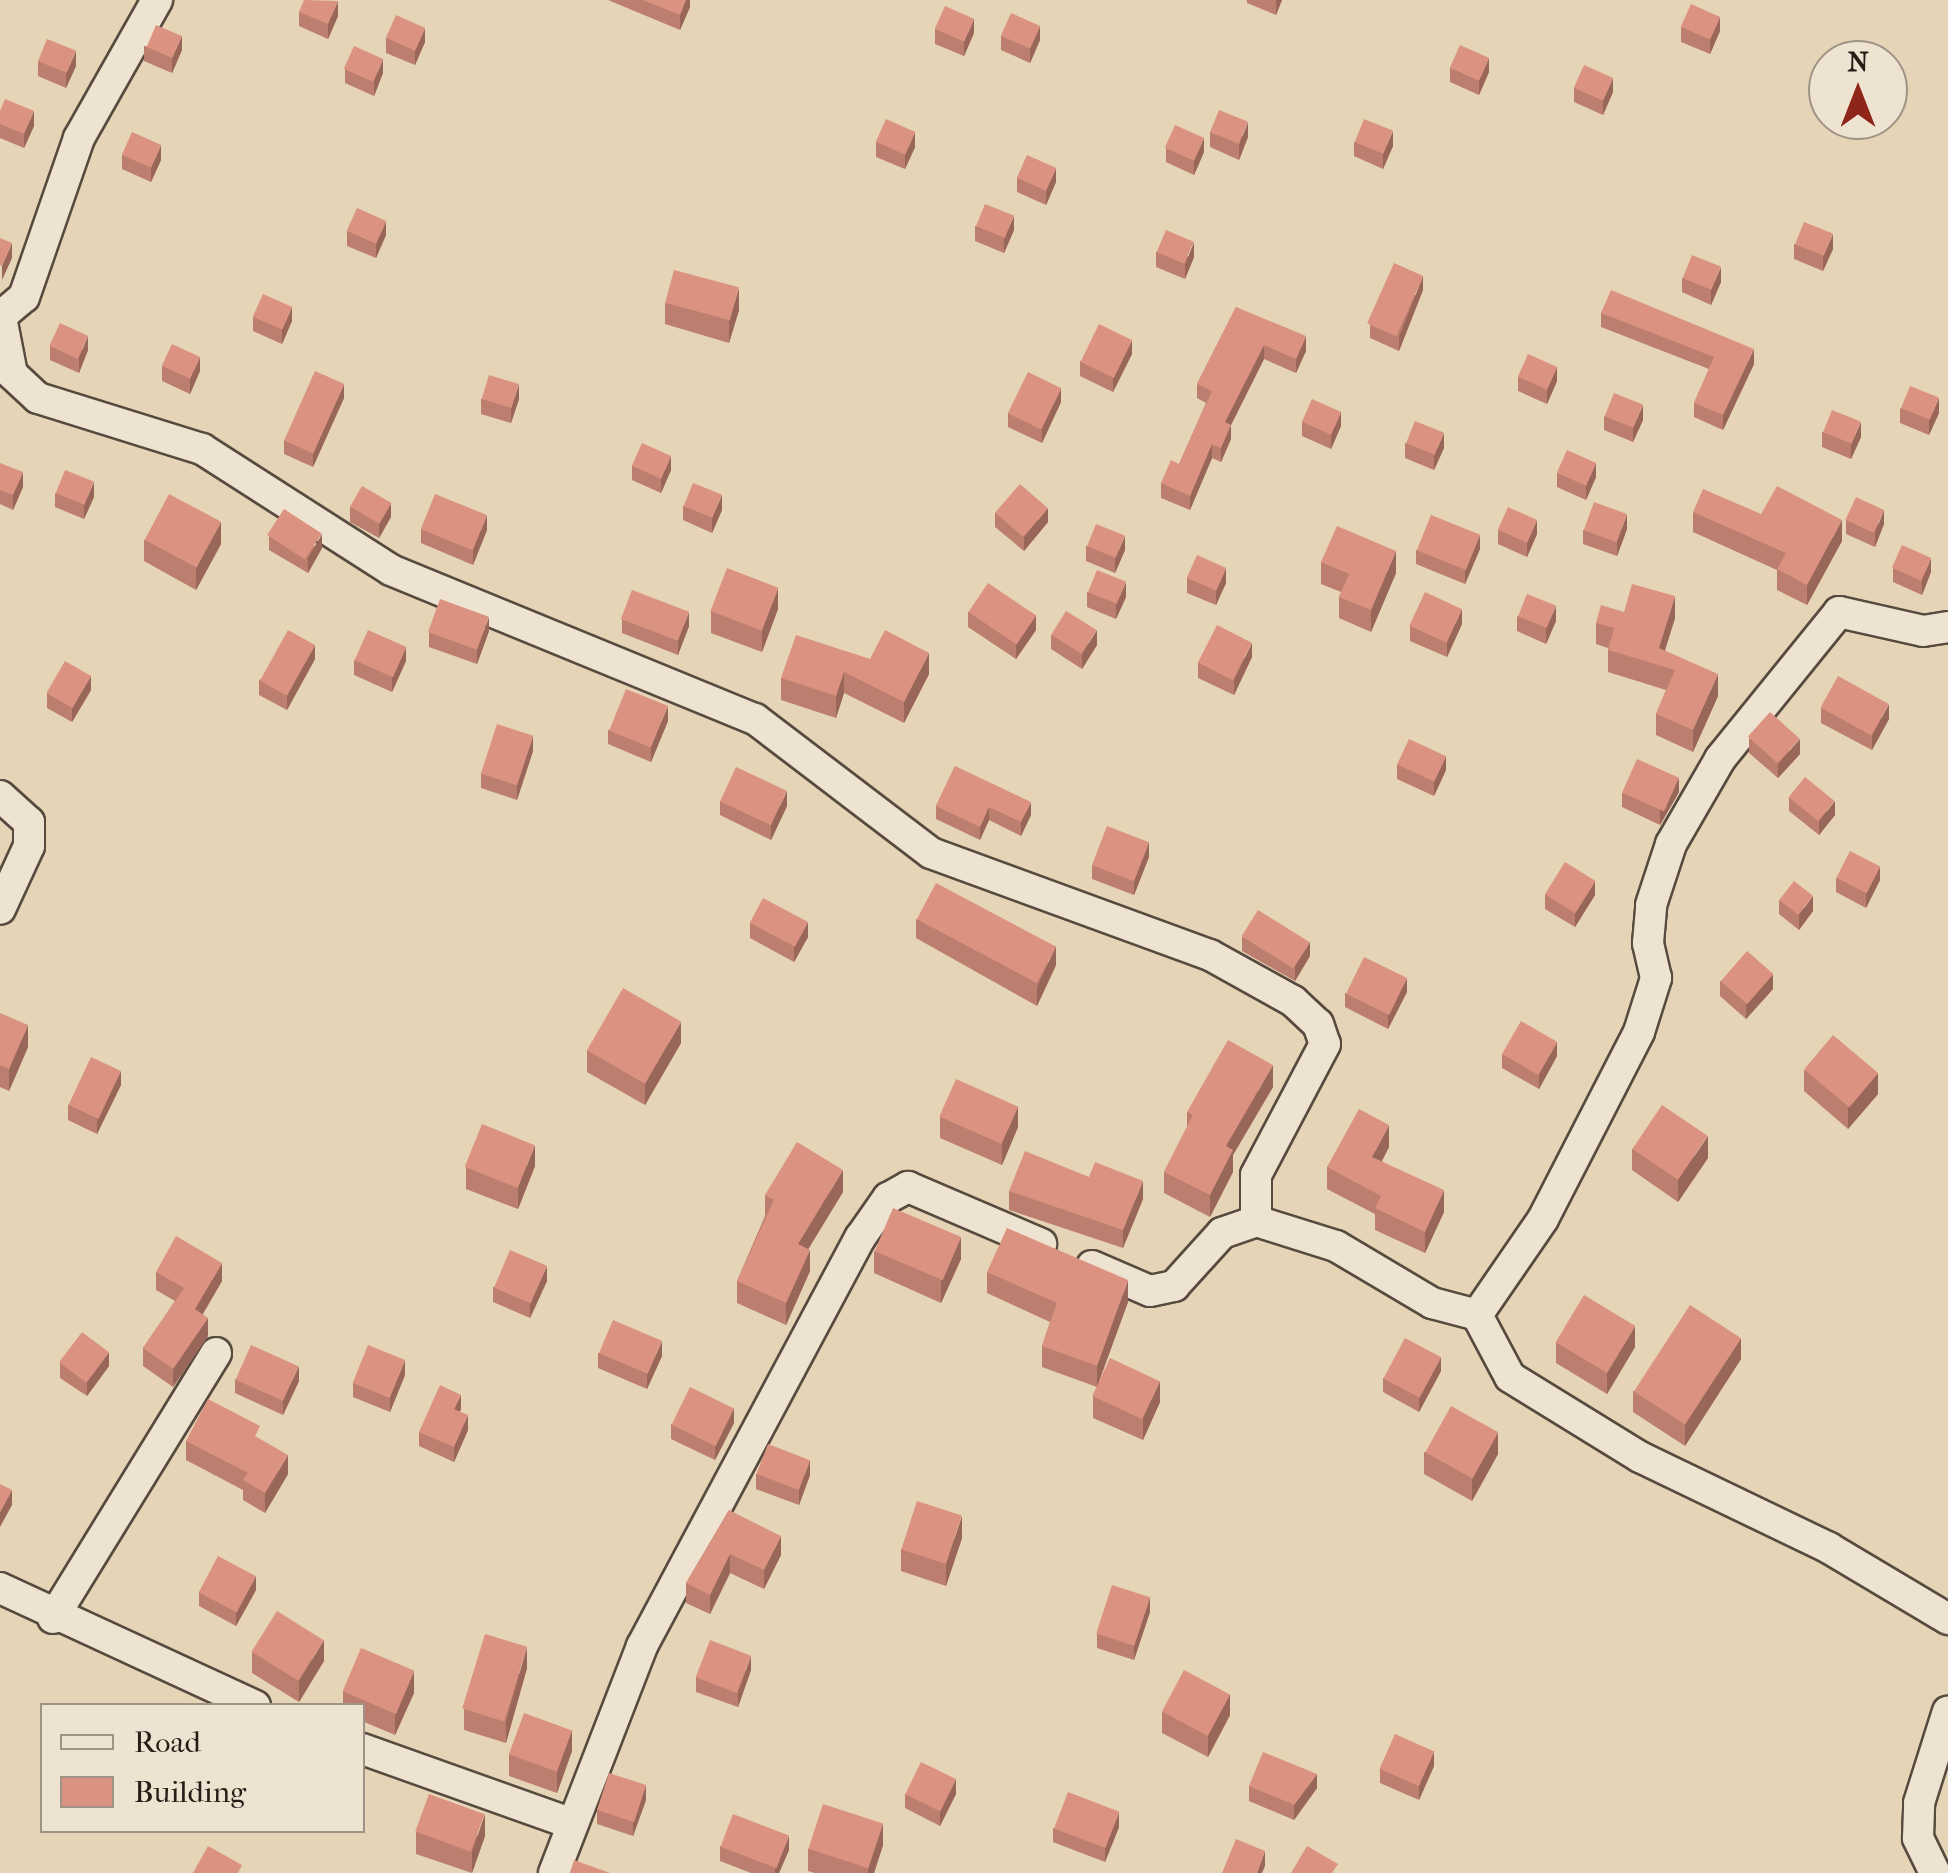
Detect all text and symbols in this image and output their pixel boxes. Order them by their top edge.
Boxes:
north arrow [1808,40,1908,140]
text: N [1847,45,1869,78]
legend [40,1703,365,1833]
text: Road [134,1725,201,1760]
text: Building [134,1775,246,1810]

